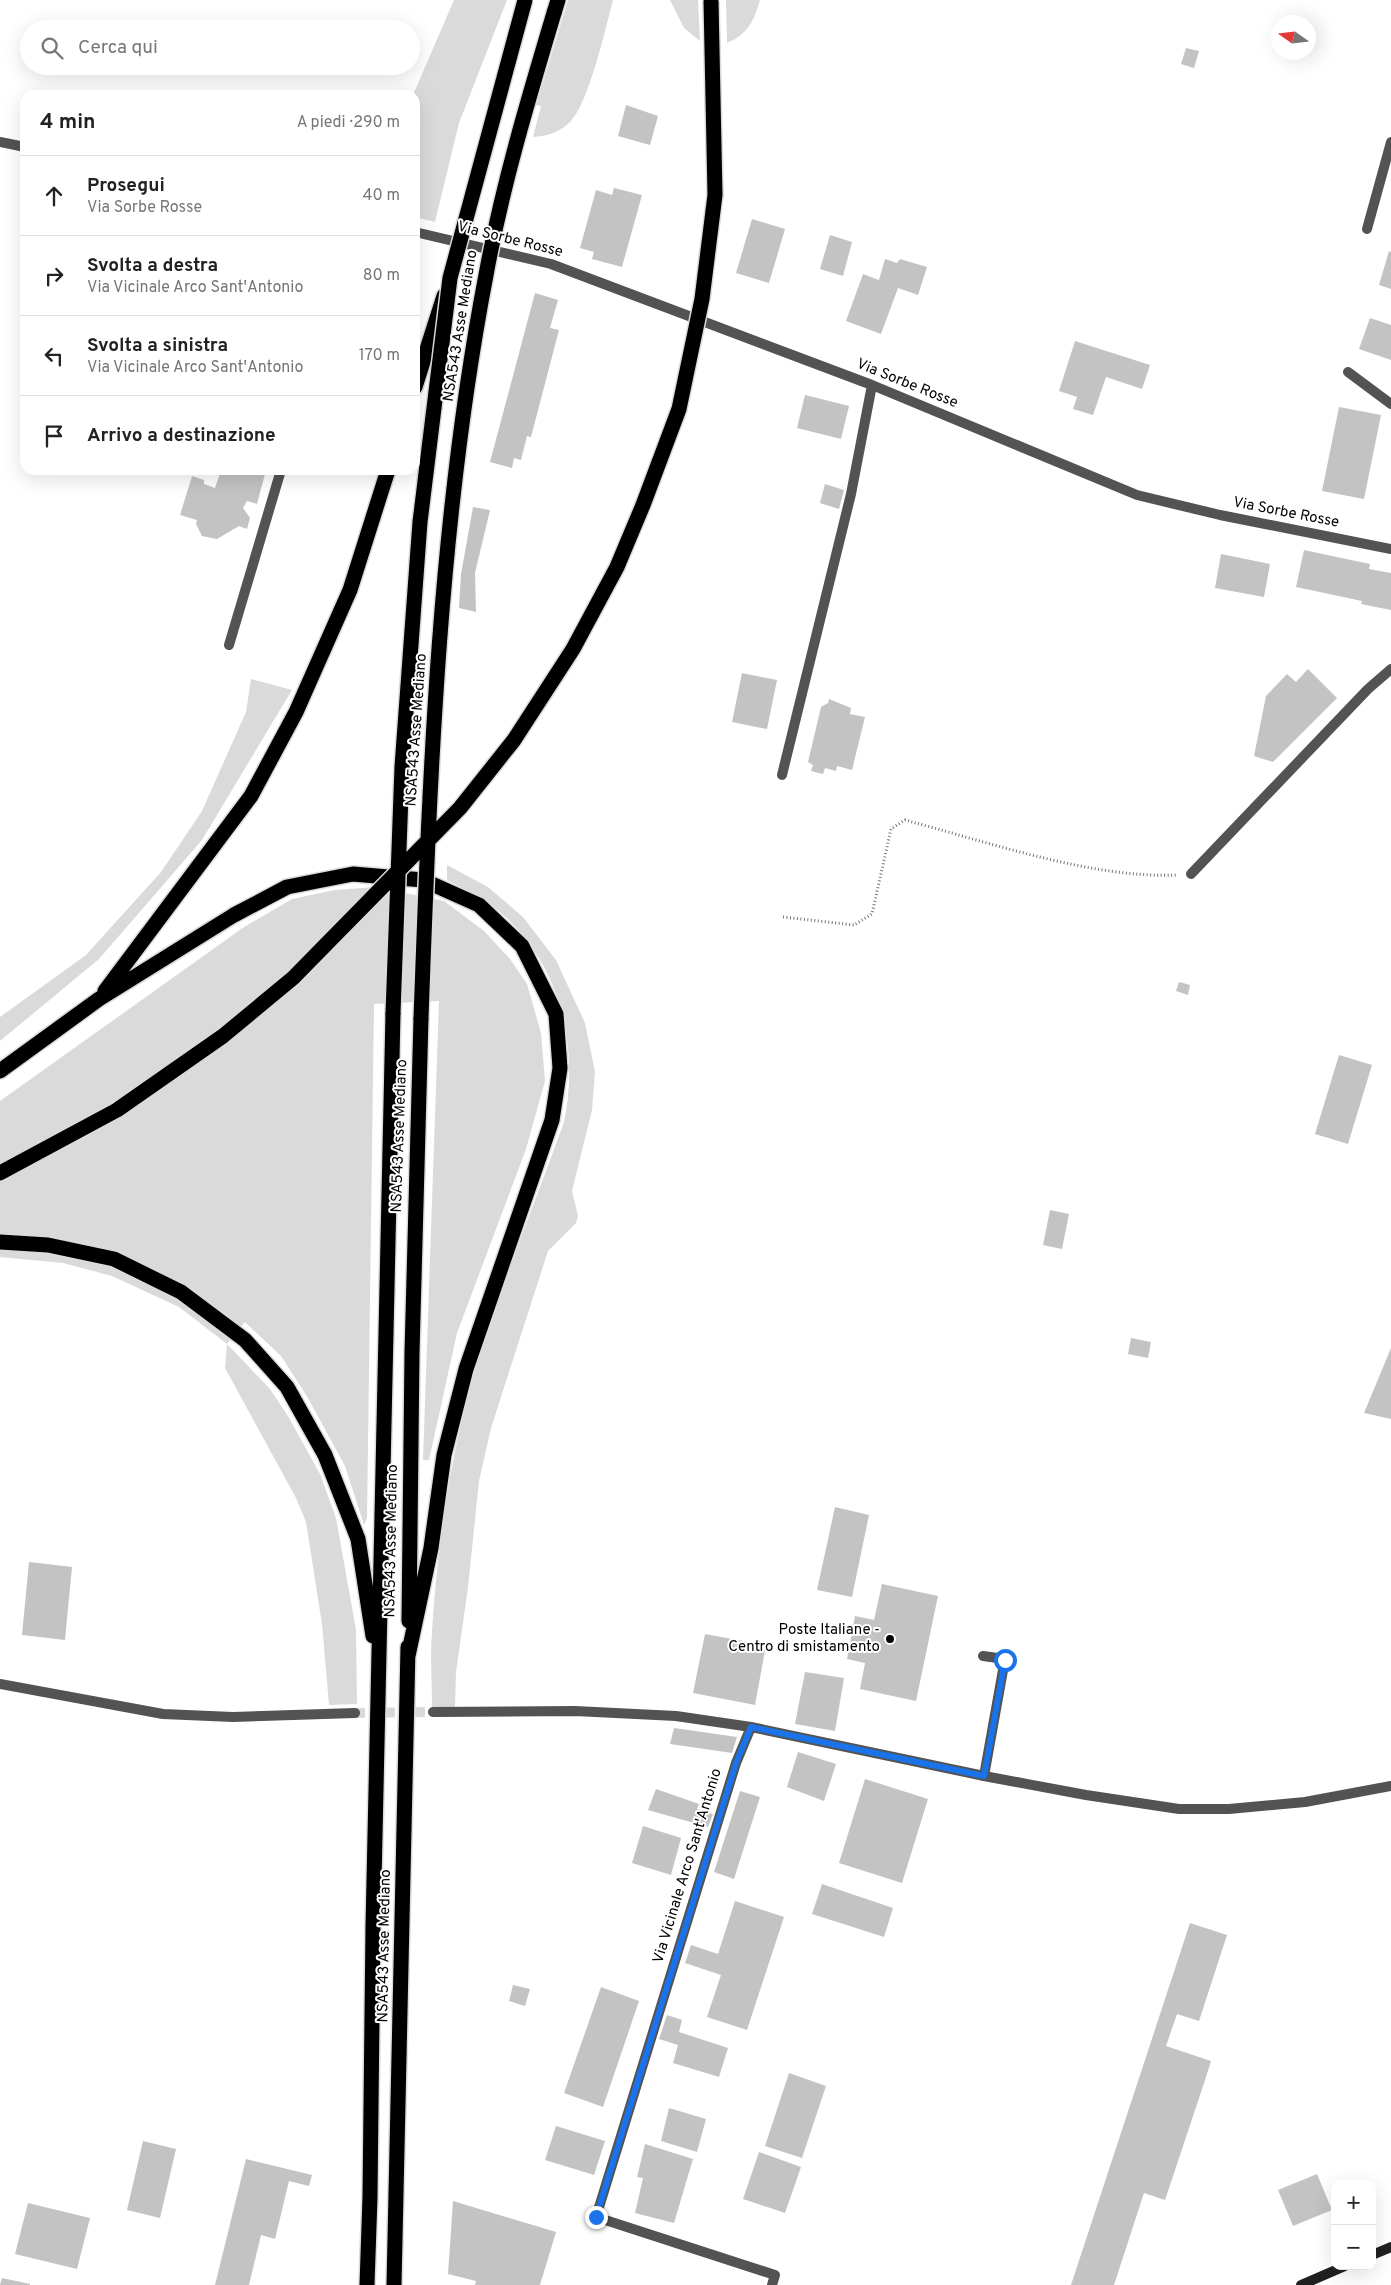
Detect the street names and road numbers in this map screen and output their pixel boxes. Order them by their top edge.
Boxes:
street label: Via Sorbe Rosse [455,218,565,262]
street label: NSA543 Asse Mediano [440,249,482,403]
street label: Via Sorbe Rosse [853,355,961,413]
street label: Via Sorbe Rosse [1231,493,1341,533]
street label: NSA543 Asse Mediano [402,653,432,807]
street label: NSA543 Asse Mediano [388,1059,412,1213]
street label: NSA543 Asse Mediano [381,1464,403,1618]
street label: Via Vicinale Arco Sant'Antonio [649,1766,727,1966]
street label: NSA543 Asse Mediano [374,1869,396,2023]

